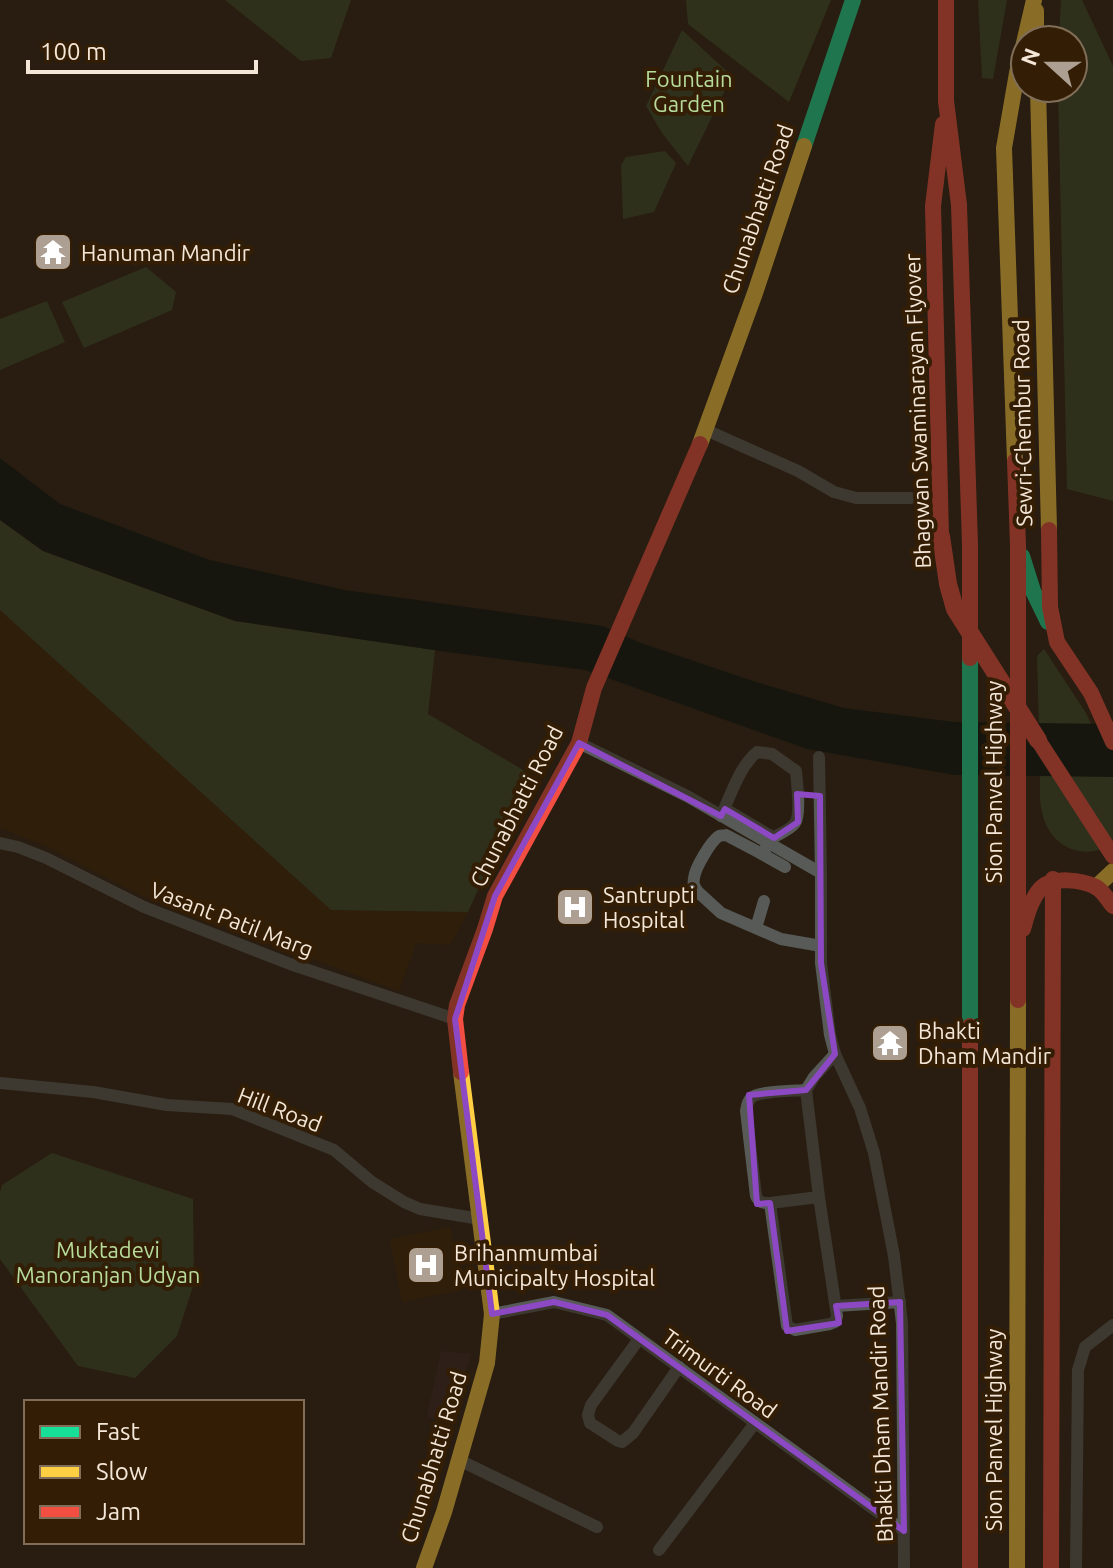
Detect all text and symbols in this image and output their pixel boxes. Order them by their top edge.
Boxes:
scale bar [28,24,256,74]
north arrow [1009,24,1089,104]
text: 100 m [40,38,107,65]
text: N [1015,45,1044,69]
park label: Fountain Garden [645,66,733,116]
street label: Chunabhatti Road [716,121,798,297]
temple icon: Hanuman Mandir [32,231,74,273]
place label: Hanuman Mandir [81,240,251,265]
street label: Bhagwan Swaminarayan Flyover [899,252,935,569]
street label: Sewri-Chembur Road [1008,319,1036,527]
street label: Sion Panvel Highway [981,680,1006,883]
street label: Chunabhatti Road [465,721,567,891]
street label: Vasant Patil Marg [147,876,317,962]
place label: Santrupti Hospital [603,882,695,932]
hospital icon: Santrupti Hospital [554,886,596,928]
place label: Bhakti Dham Mandir [918,1018,1052,1068]
temple icon: Bhakti Dham Mandir [869,1022,911,1064]
street label: Hill Road [234,1082,326,1136]
park label: Muktadevi Manoranjan Udyan [16,1237,200,1287]
place label: Brihanmumbai Municipalty Hospital [454,1240,655,1290]
hospital icon: Brihanmumbai Municipalty Hospital [405,1244,447,1286]
street label: Bhakti Dham Mandir Road [863,1285,897,1543]
street label: Trimurti Road [658,1323,782,1423]
street label: Sion Panvel Highway [981,1328,1006,1531]
street label: Chunabhatti Road [395,1368,471,1546]
legend [24,1400,304,1544]
text: Fast [96,1418,140,1445]
text: Slow [96,1458,148,1485]
text: Jam [96,1498,141,1525]

